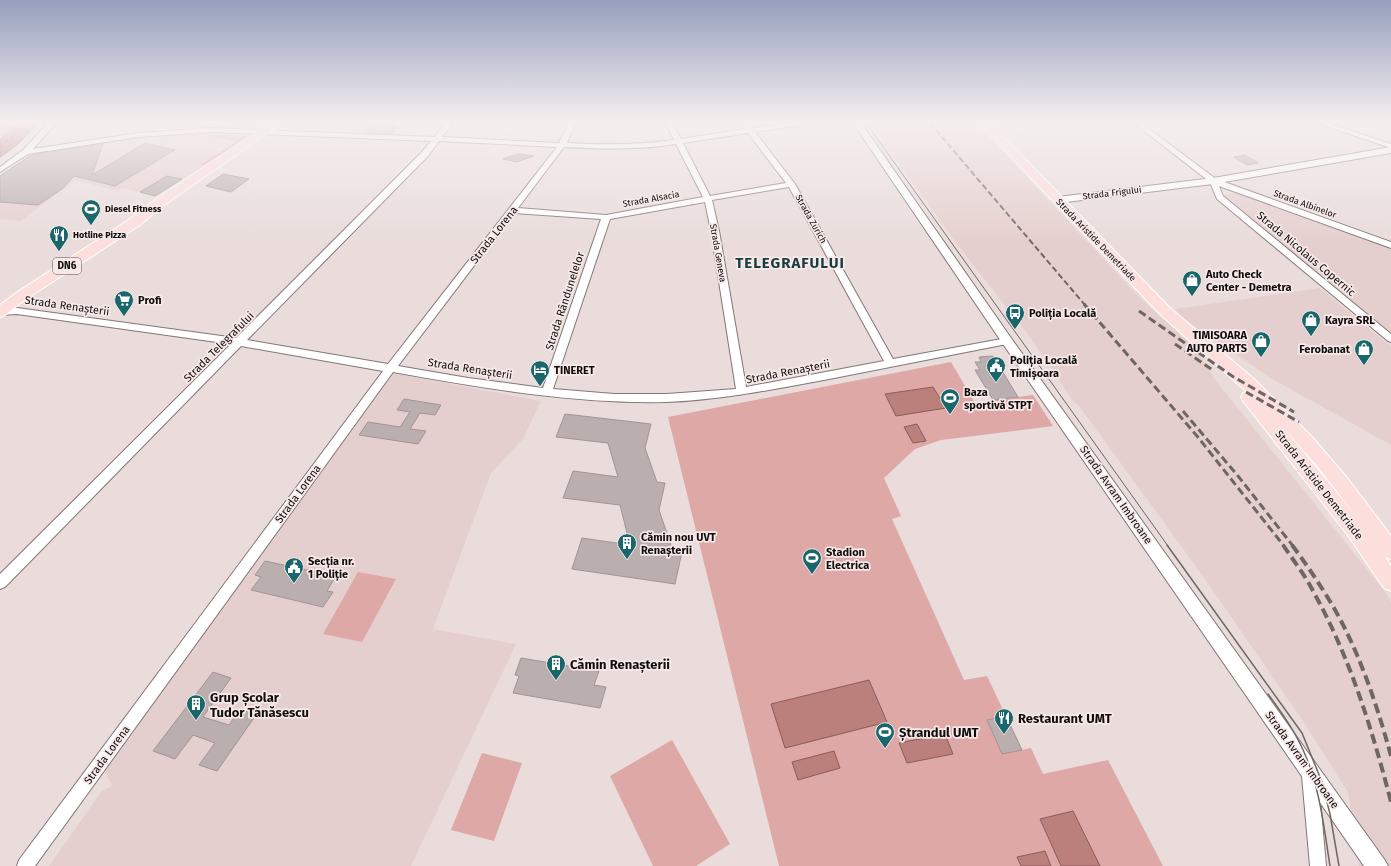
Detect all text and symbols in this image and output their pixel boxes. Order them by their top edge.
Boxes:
street label: Strada Frigului [1082,184,1142,202]
street label: Strada Albinelor [1272,188,1338,220]
street label: Strada Alsacia [622,189,680,209]
street label: Strada Zurich [793,193,829,245]
street label: Strada Aristide Demetriade [1054,197,1138,283]
sports icon: Diesel Fitness [80,198,102,226]
place label: Diesel Fitness [105,204,162,214]
street label: Strada Lorena [468,204,520,266]
street label: Strada Nicolaus Copernic [1254,209,1358,299]
street label: Strada Geneva [708,223,728,283]
restaurant icon: Hotline Pizza [48,224,70,252]
place label: Hotline Pizza [73,230,126,240]
street label: Strada Rândunelelor [543,249,587,352]
district label: TELEGRAFULUI [735,254,845,272]
road number: DN6 [53,258,81,274]
place label: Auto Check Center - Demetra [1205,268,1292,294]
shop icon: Auto Check Center - Demetra [1181,269,1203,297]
supermarket icon: Profi [113,289,135,317]
street label: Strada Renașterii [24,294,110,318]
place label: Profi [138,294,161,307]
bus stop icon: Poliția Locală [1004,302,1026,330]
place label: Poliția Locală [1029,307,1096,320]
street label: Strada Telegrafului [181,309,257,385]
shop icon: Kayra SRL [1300,309,1322,337]
place label: Kayra SRL [1325,314,1375,327]
place label: TIMISOARA AUTO PARTS [1186,329,1248,355]
shop icon: TIMISOARA AUTO PARTS [1250,330,1272,358]
shop icon: Ferobanat [1353,338,1375,366]
place label: Ferobanat [1299,343,1351,356]
place label: Poliția Locală Timișoara [1010,354,1077,380]
public building icon: Poliția Locală Timișoara [985,355,1007,383]
street label: Strada Renașterii [427,356,513,382]
street label: Strada Renașterii [745,357,831,387]
hotel icon: TINERET [529,359,551,387]
place label: TINERET [554,364,595,377]
place label: Baza sportivă STPT [964,386,1032,412]
sports icon: Baza sportivă STPT [939,387,961,415]
street label: Strada Aristide Demetriade [1272,428,1366,542]
street label: Strada Avram Imbroane [1077,443,1155,547]
street label: Strada Lorena [272,462,324,526]
place label: Cămin nou UVT Renașterii [641,531,716,557]
building icon: Cămin nou UVT Renașterii [616,532,638,560]
place label: Stadion Electrica [826,546,869,572]
sports icon: Stadion Electrica [801,547,823,575]
place label: Secția nr. 1 Poliție [308,555,354,581]
public building icon: Secția nr. 1 Poliție [283,556,305,584]
building icon: Cămin Renașterii [545,653,567,681]
place label: Cămin Renașterii [570,657,670,673]
place label: Grup Școlar Tudor Tănăsescu [210,690,309,720]
building icon: Grup Școlar Tudor Tănăsescu [185,693,207,721]
restaurant icon: Restaurant UMT [993,707,1015,735]
street label: Strada Avram Imbroane [1262,709,1342,811]
place label: Restaurant UMT [1018,711,1112,726]
sports icon: Ștrandul UMT [874,721,896,749]
street label: Strada Lorena [81,723,133,787]
place label: Ștrandul UMT [899,725,978,741]

